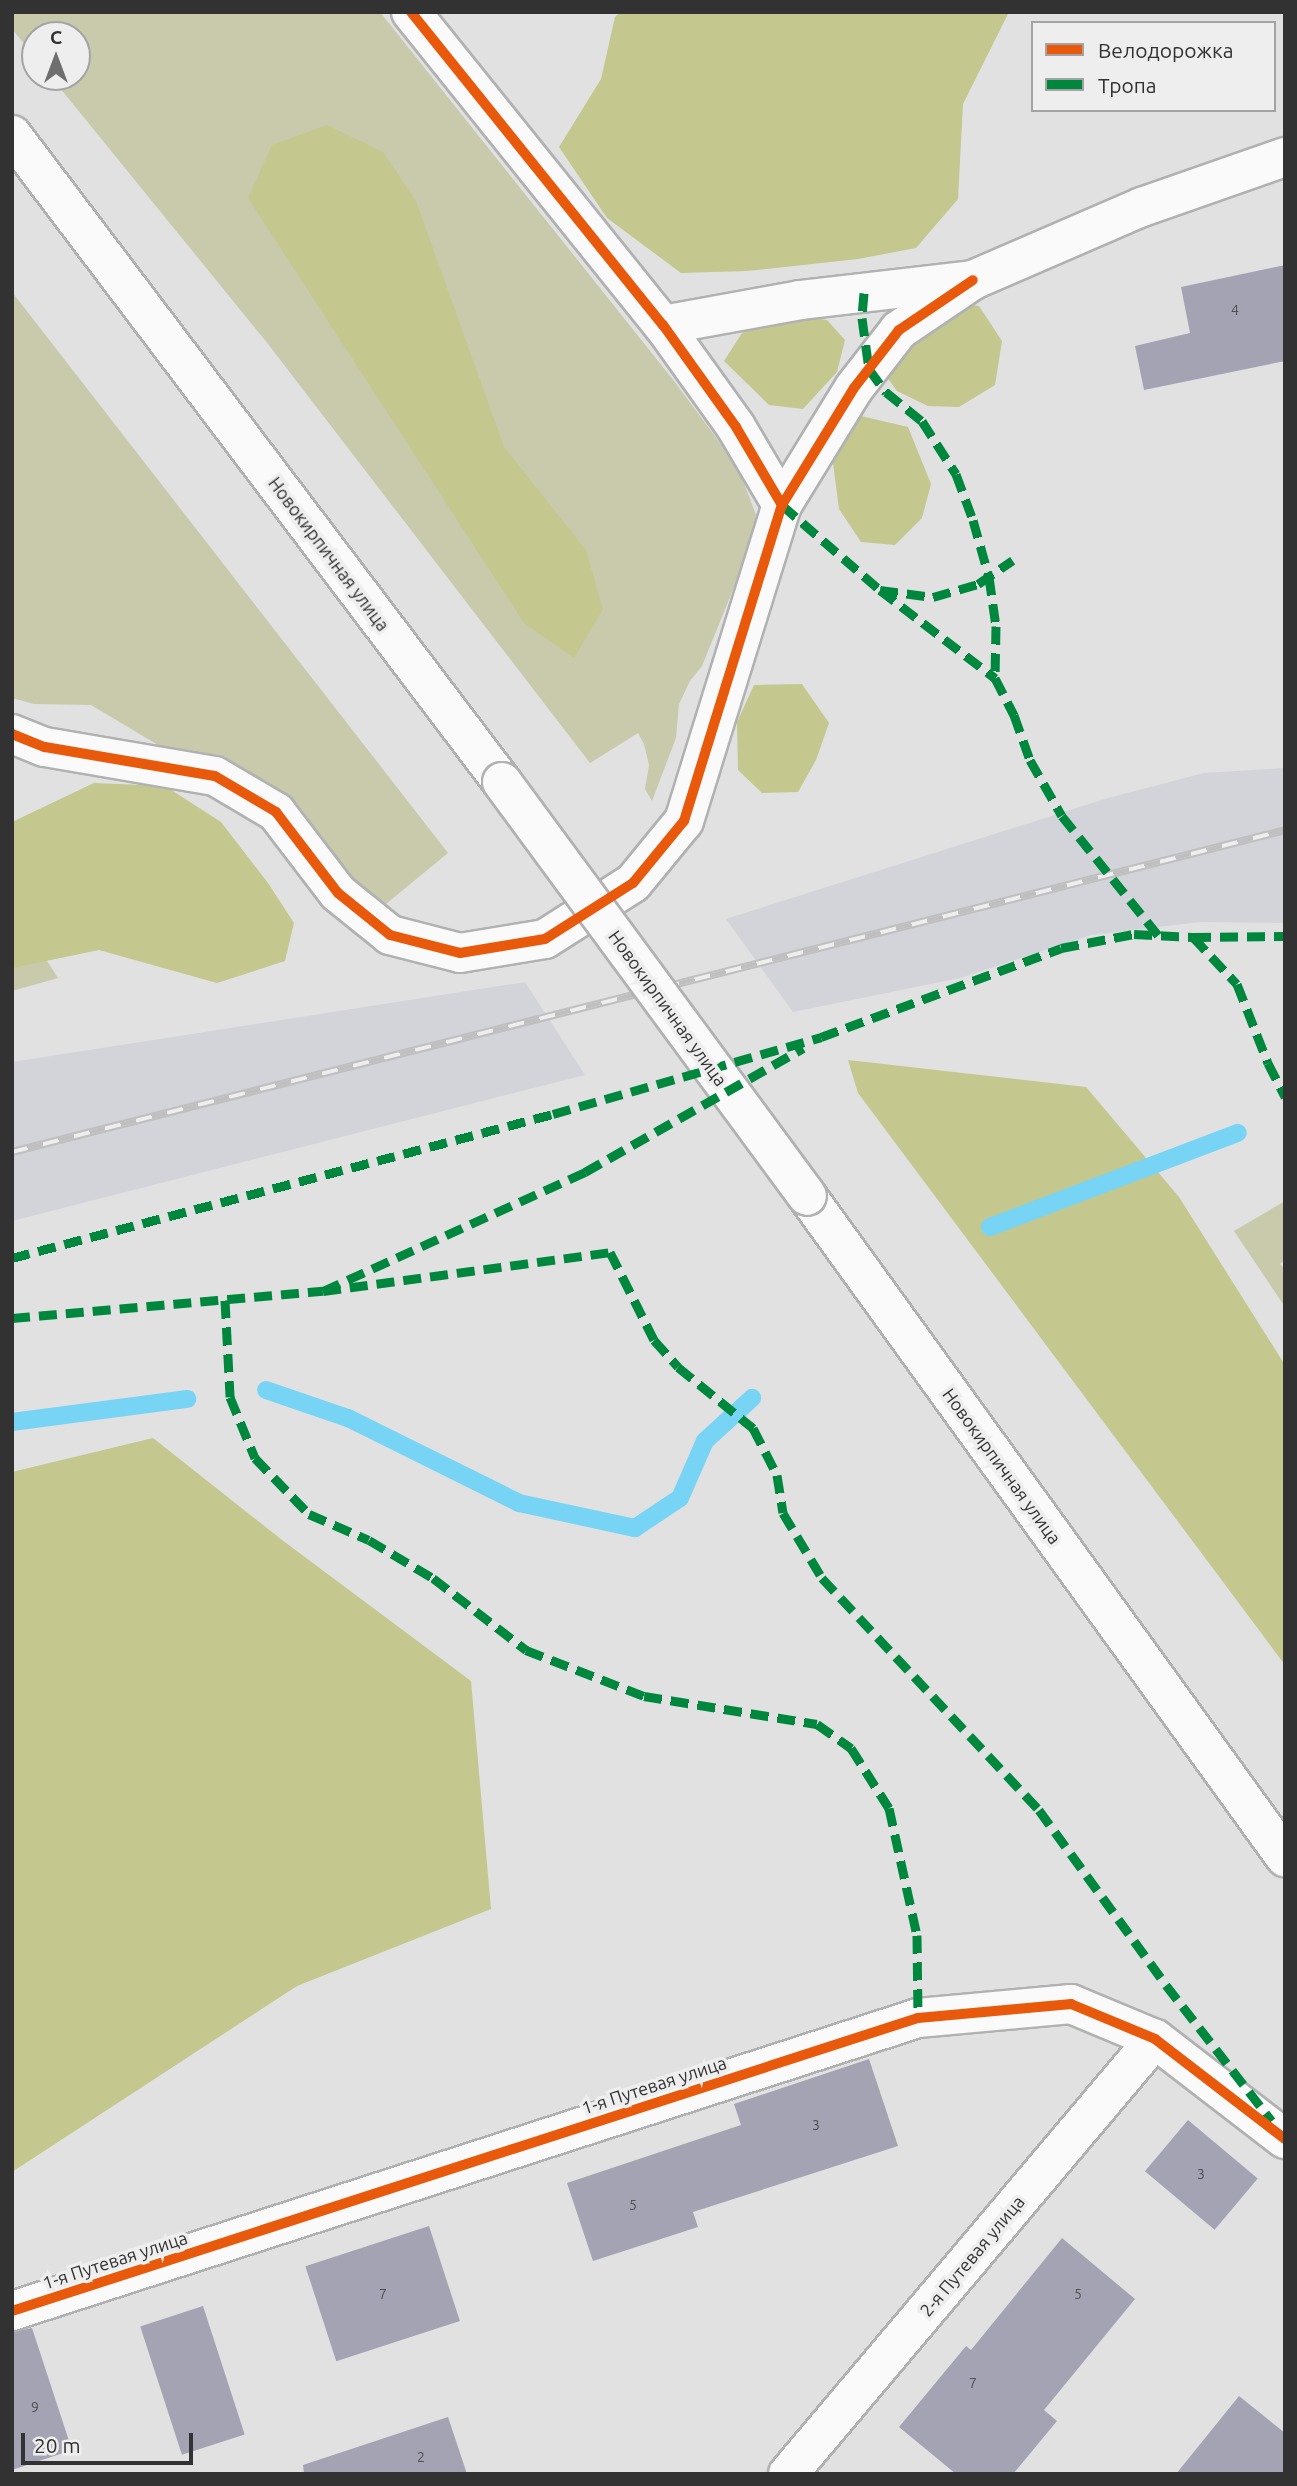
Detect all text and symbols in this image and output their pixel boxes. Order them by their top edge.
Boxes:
north arrow [21,21,91,91]
legend [1031,21,1276,112]
text: С [50,26,62,48]
text: Велодорожка [1098,38,1234,62]
text: Тропа [1098,73,1157,97]
house number: 4 [1231,302,1239,318]
street label: Новокирпичная улица [264,473,394,635]
street label: Новокирпичная улица [604,926,732,1090]
street label: Новокирпичная улица [938,1384,1066,1548]
street label: 1-я Путевая улица [579,2051,729,2119]
house number: 3 [812,2117,820,2133]
house number: 3 [1197,2166,1205,2182]
street label: 2-я Путевая улица [915,2191,1029,2321]
house number: 5 [629,2197,637,2213]
street label: 1-я Путевая улица [40,2226,190,2294]
house number: 7 [379,2286,387,2302]
house number: 5 [1074,2286,1082,2302]
house number: 7 [969,2375,977,2391]
house number: 9 [31,2399,39,2415]
scale bar [24,2420,196,2464]
text: 20 m [34,2433,81,2457]
house number: 2 [417,2449,425,2465]

